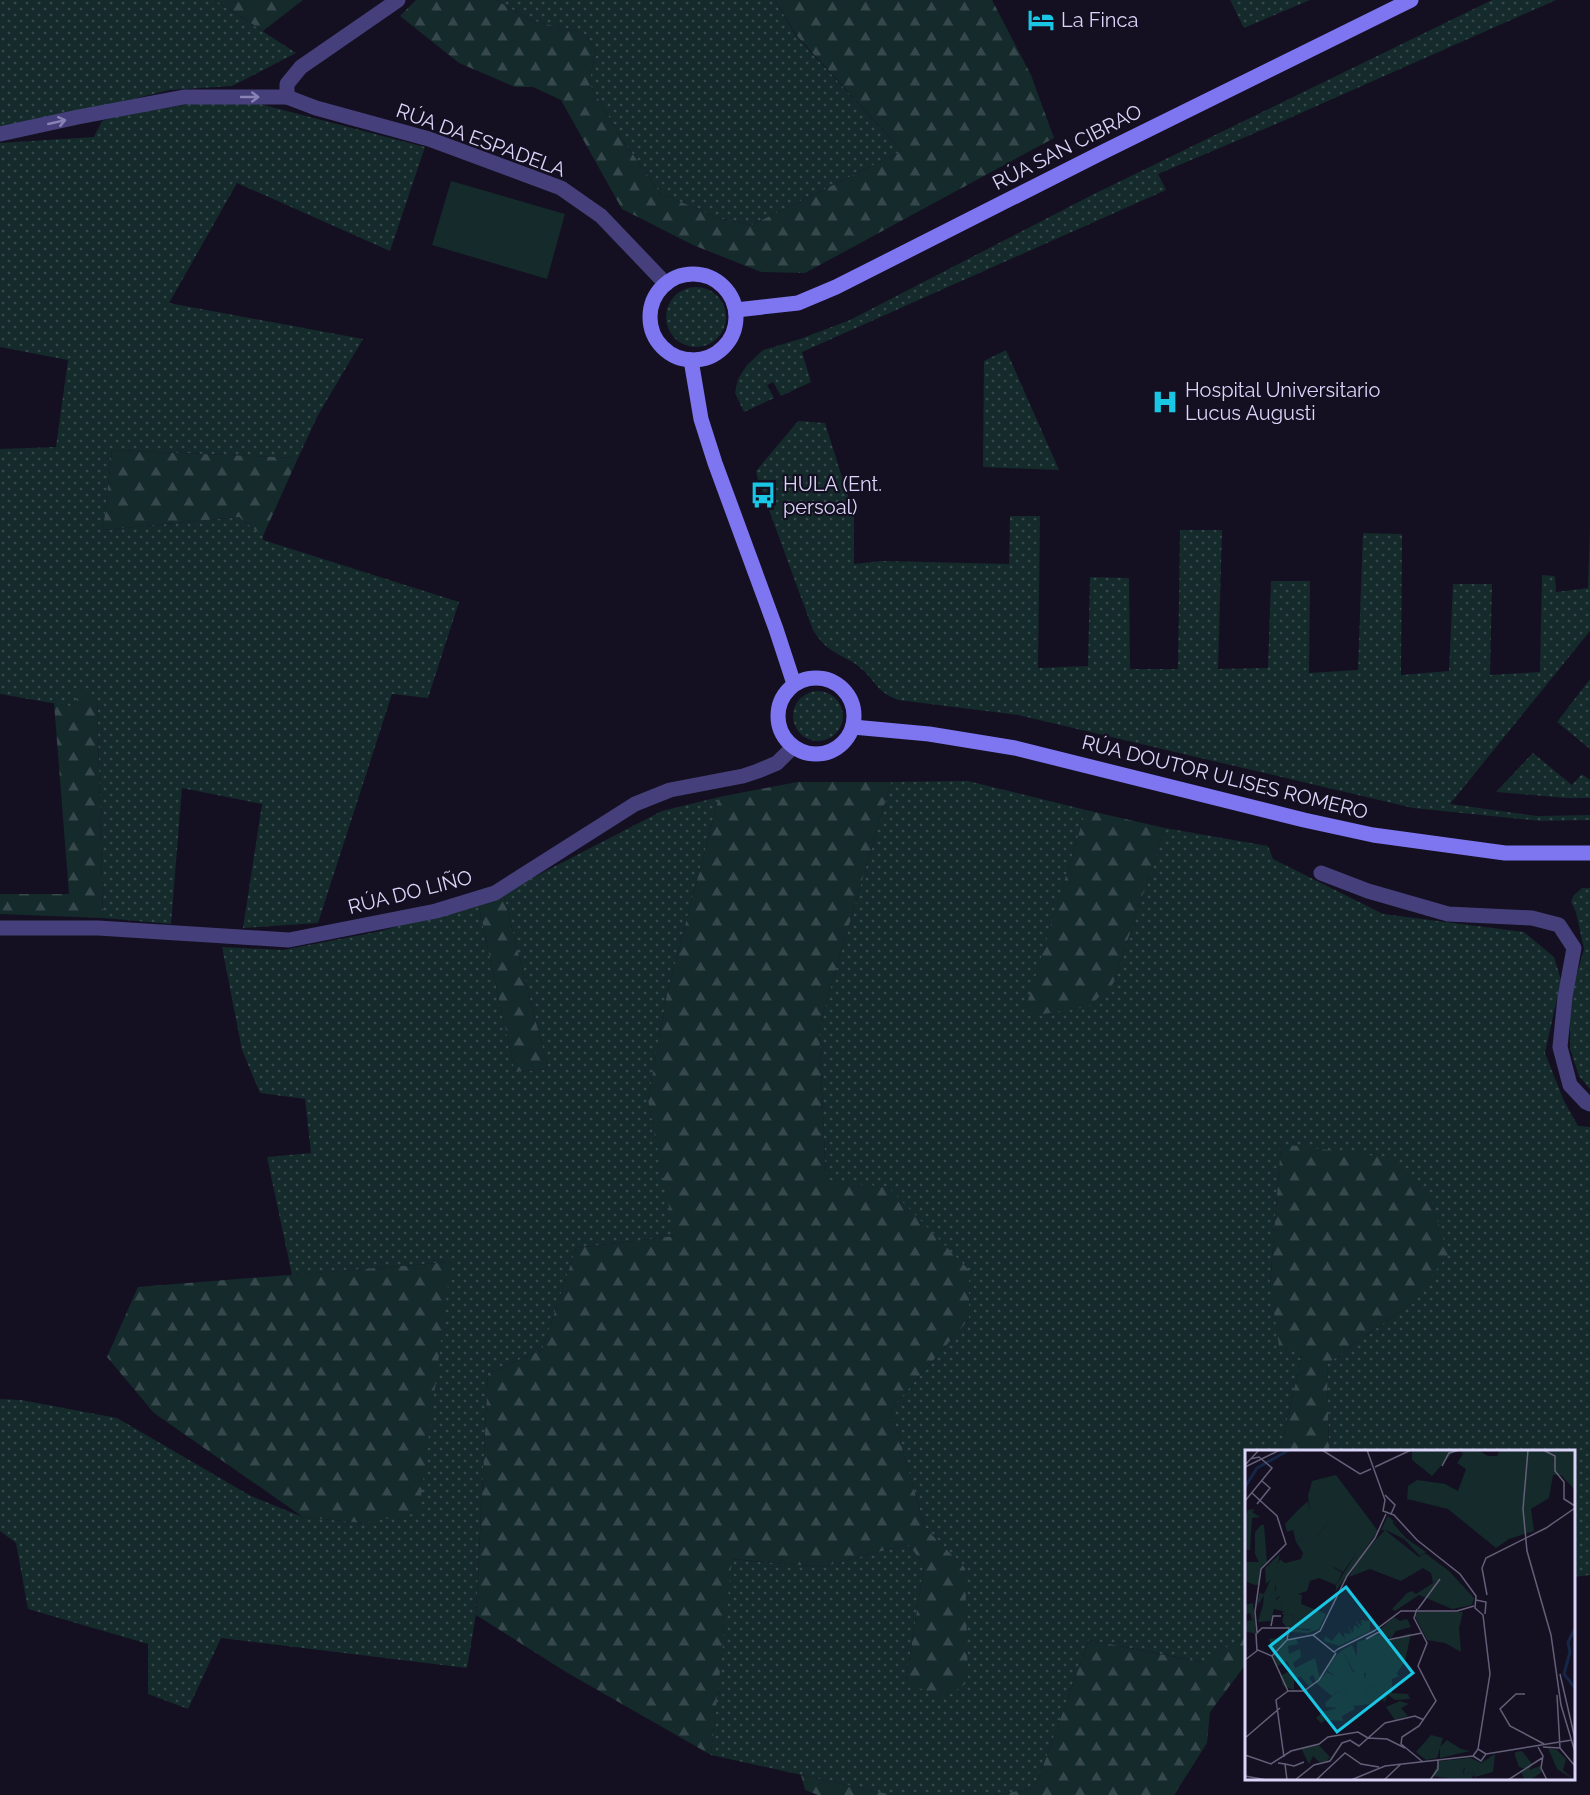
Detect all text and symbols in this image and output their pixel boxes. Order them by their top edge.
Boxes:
hotel icon: La Finca [1026,5,1056,35]
place label: La Finca [1061,8,1138,32]
one-way arrow [239,91,259,103]
street label: RÚA DA ESPADELA [393,98,569,182]
street label: RÚA SAN CIBRAO [988,99,1146,195]
one-way arrow [47,115,66,127]
place label: Hospital Universitario Lucus Augusti [1185,378,1380,425]
hospital icon: Hospital Universitario Lucus Augusti [1150,387,1180,417]
place label: HULA (Ent. persoal) [783,472,882,519]
bus stop icon: HULA (Ent. persoal) [748,480,778,510]
street label: RÚA DOUTOR ULISES ROMERO [1079,730,1371,824]
street label: RÚA DO LIÑO [345,865,475,919]
inset map [1245,1450,1575,1780]

